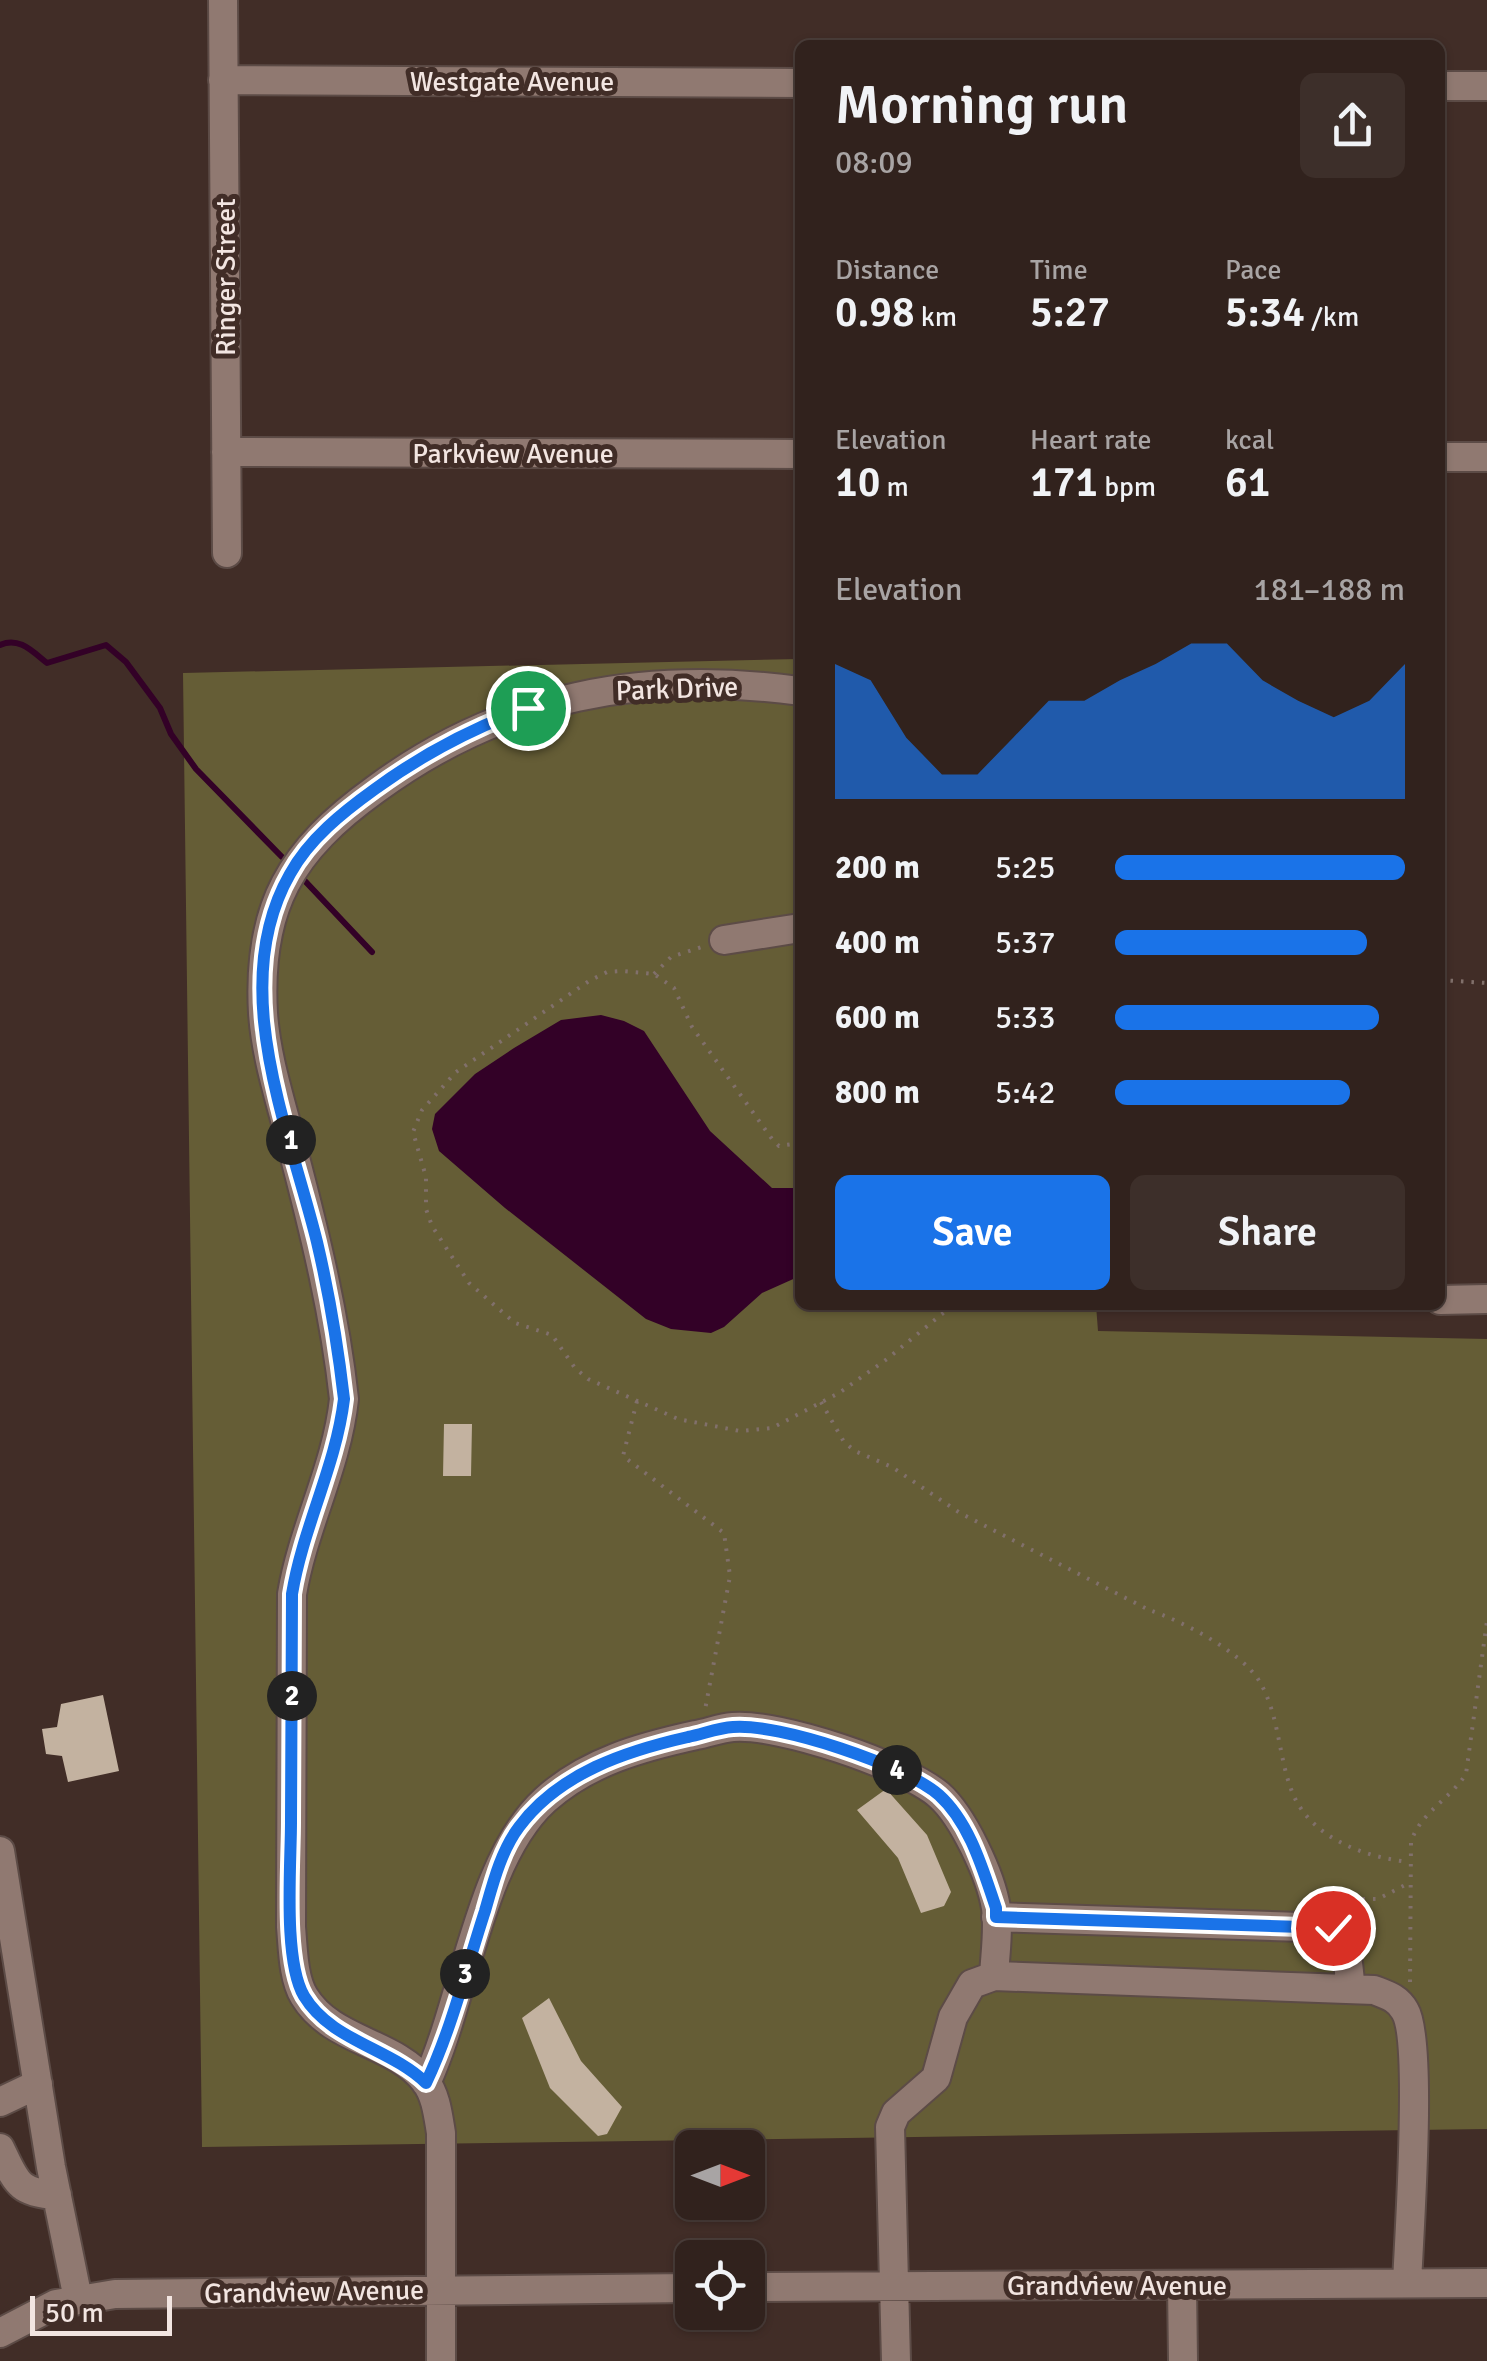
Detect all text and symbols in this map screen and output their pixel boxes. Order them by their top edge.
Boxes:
street label: Westgate Avenue [410,65,614,99]
text: Morning run [835,71,1128,139]
button: share [1300,73,1405,178]
text: 08:09 [835,143,913,182]
street label: Ringer Street [209,198,243,356]
text: Distance [835,253,939,287]
text: Time [1030,253,1088,287]
text: Pace [1225,253,1281,287]
text: 0.98 [835,287,915,338]
text: 5:27 [1030,287,1110,338]
text: 5:34 [1225,287,1305,338]
text: km [915,300,957,334]
text: /km [1305,300,1359,334]
text: Elevation [835,423,947,457]
text: Heart rate [1030,423,1152,457]
text: kcal [1225,423,1274,457]
street label: Parkview Avenue [412,437,614,471]
text: 10 [835,457,880,508]
text: 171 [1030,457,1098,508]
text: 61 [1225,457,1270,508]
text: m [880,470,909,504]
text: bpm [1098,470,1156,504]
text: Elevation [835,570,962,609]
text: 181–188 m [1254,570,1405,609]
pin [486,666,571,751]
street label: Park Drive [615,670,739,708]
icon: arrive [501,681,556,736]
text: 200 m [835,848,920,887]
text: 5:25 [995,848,1055,887]
text: 400 m [835,923,920,962]
text: 5:37 [995,923,1055,962]
text: 600 m [835,998,920,1037]
text: 5:33 [995,998,1055,1037]
text: 800 m [835,1073,920,1112]
text: 5:42 [995,1073,1055,1112]
pin: 1 [266,1115,316,1165]
text: 1 [283,1123,299,1157]
button: Save [835,1175,1110,1290]
button: Share [1130,1175,1405,1290]
pin: 2 [267,1671,317,1721]
text: 2 [284,1679,300,1713]
pin: 4 [872,1745,922,1795]
text: 4 [889,1753,905,1787]
pin [1291,1886,1376,1971]
icon: check [1306,1901,1361,1956]
pin: 3 [440,1949,490,1999]
text: 3 [457,1957,473,1991]
north arrow [675,2130,765,2220]
map controls [675,2130,765,2330]
button: locate [675,2240,765,2330]
street label: Grandview Avenue [1007,2269,1227,2303]
street label: Grandview Avenue [204,2273,424,2311]
scale bar [30,2291,172,2336]
text: 50 m [45,2296,104,2330]

